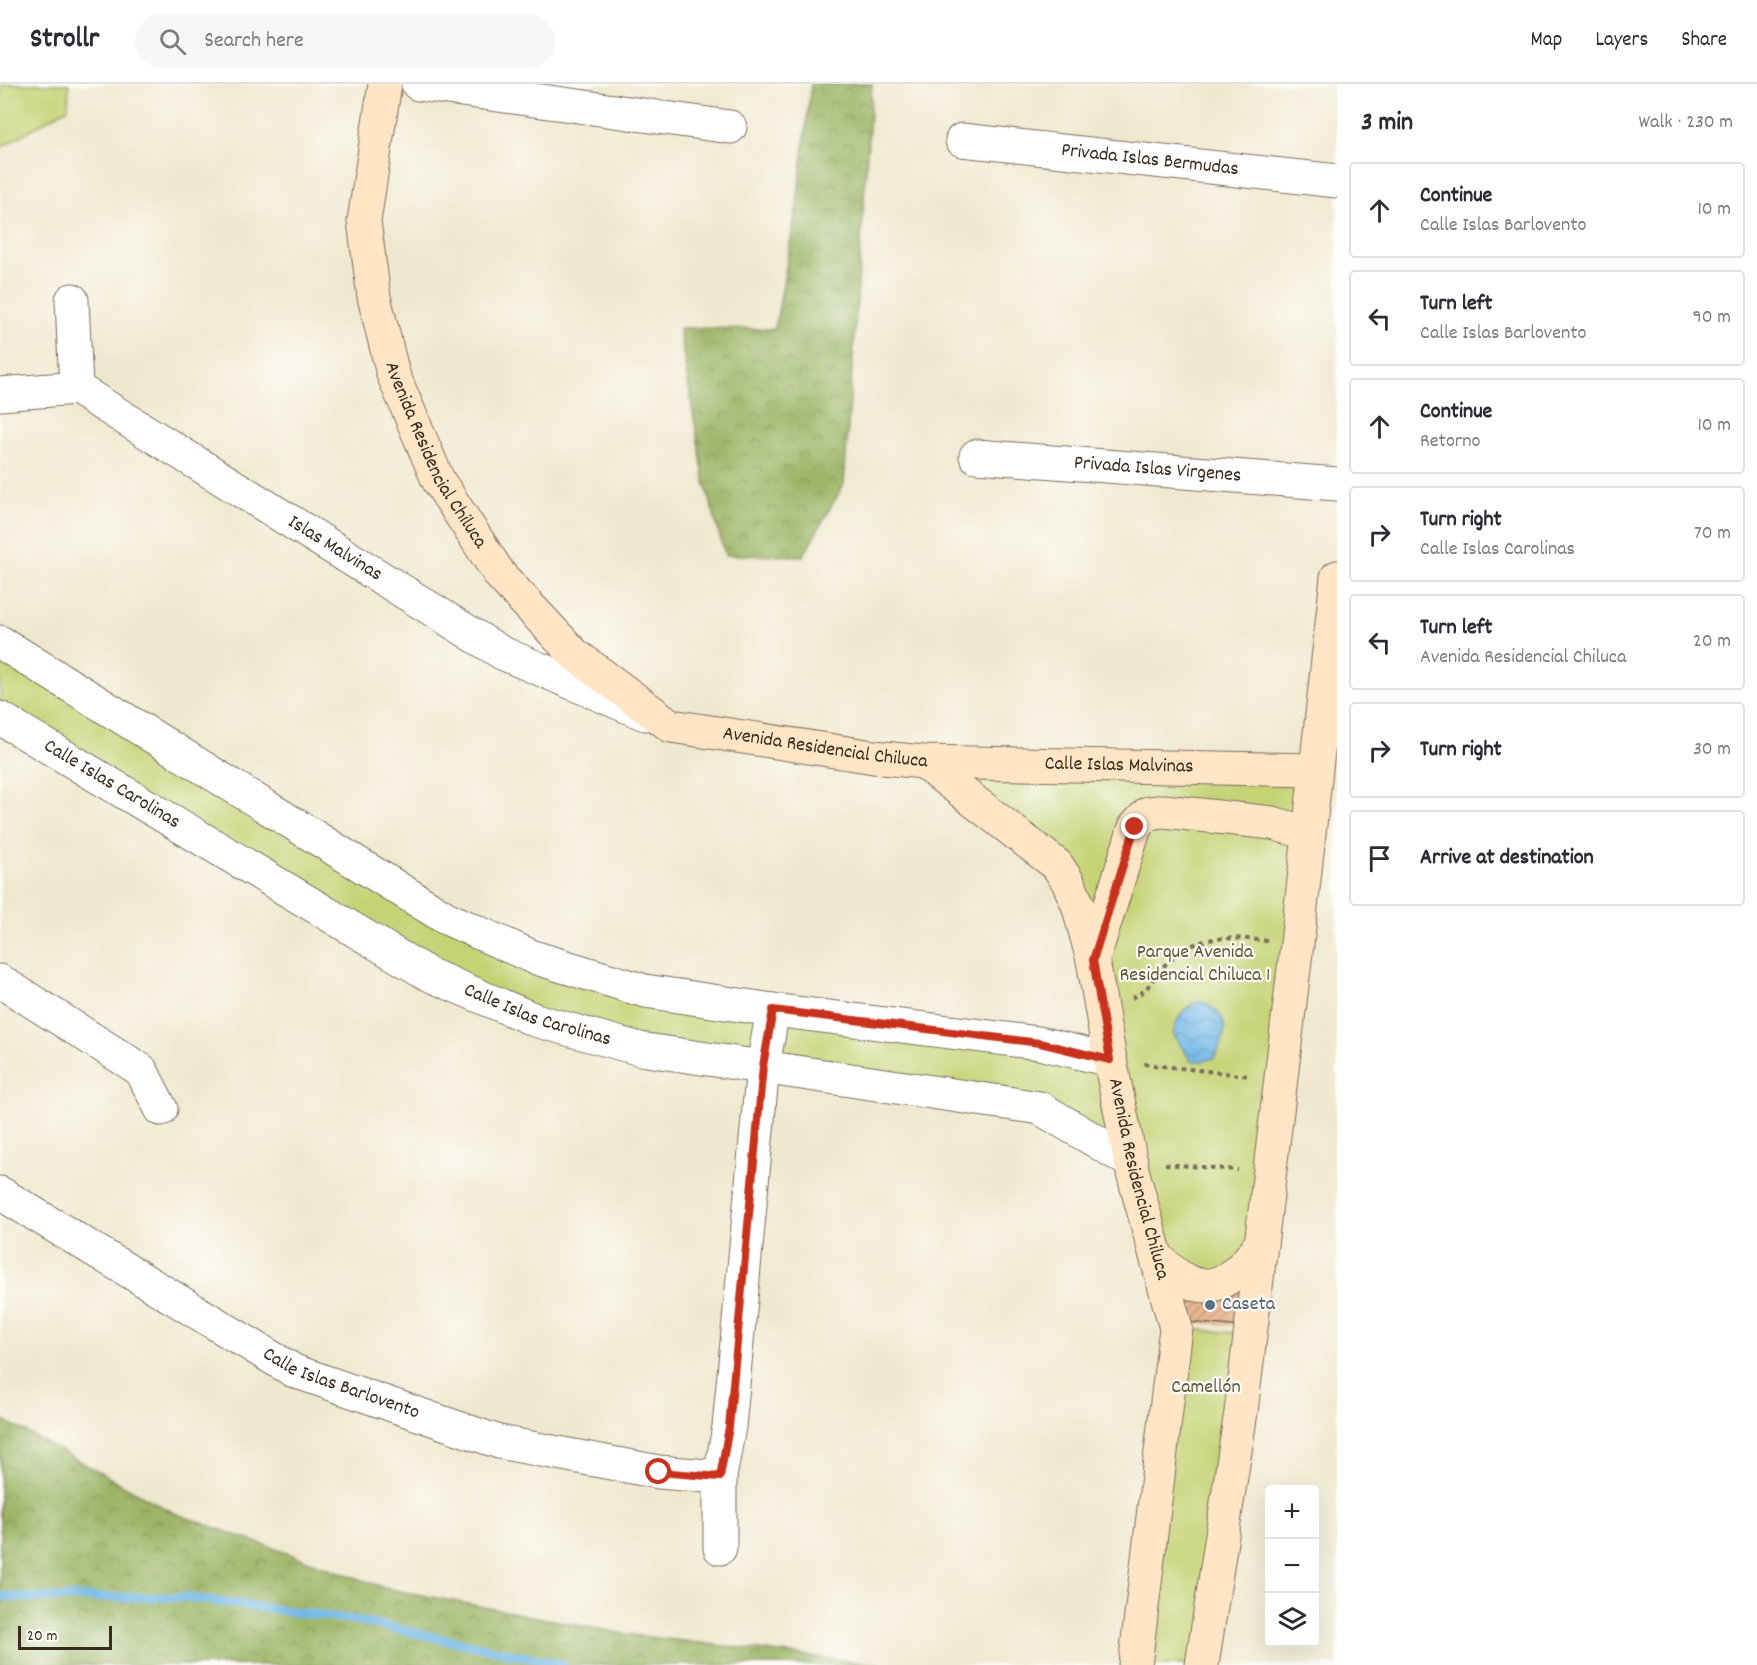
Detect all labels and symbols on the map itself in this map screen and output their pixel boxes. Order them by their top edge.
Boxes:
street label: Privada Islas Bermudas [1060,137,1240,184]
street label: Avenida Residencial Chiluca [377,359,494,555]
street label: Privada Islas Virgenes [1073,450,1242,491]
street label: Islas Malvinas [282,509,388,589]
street label: Avenida Residencial Chiluca [721,720,929,776]
street label: Calle Islas Carolinas [38,733,185,837]
street label: Calle Islas Malvinas [1044,750,1194,782]
route end [1121,813,1147,839]
park label: Parque Avenida Residencial Chiluca 1 [1120,939,1270,990]
street label: Calle Islas Carolinas [459,977,614,1054]
street label: Avenida Residencial Chiluca [1100,1076,1176,1283]
place label: Caseta [1222,1291,1276,1319]
marker: Caseta [1203,1298,1217,1312]
street label: Calle Islas Barlovento [257,1341,423,1427]
park label: Camellón [1171,1374,1241,1402]
route start [645,1458,671,1484]
scale bar [18,1623,112,1650]

